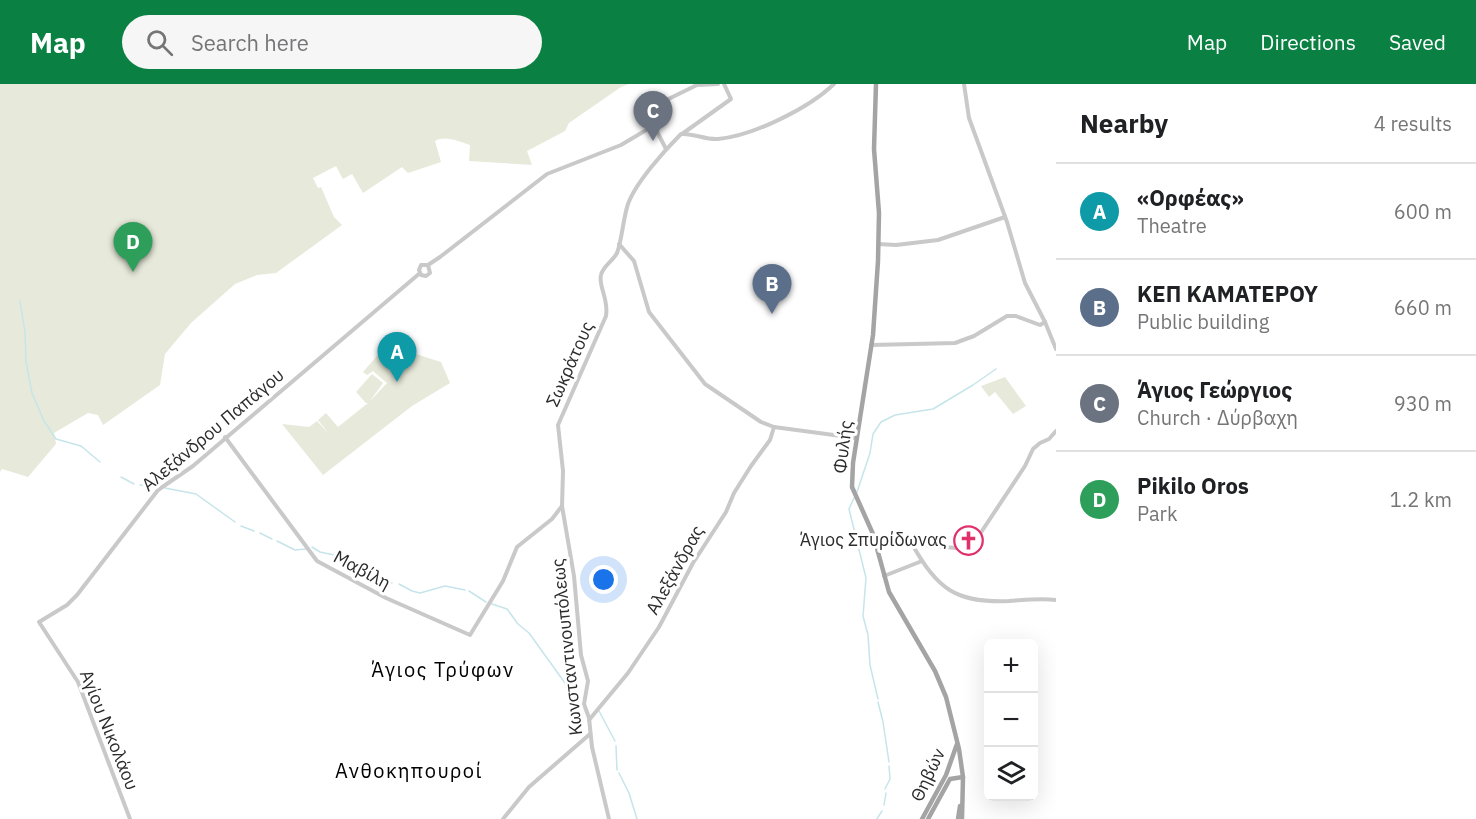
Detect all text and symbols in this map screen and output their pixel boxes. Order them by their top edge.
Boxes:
search box [122,15,542,69]
text: Map [30,24,86,61]
icon: search [143,26,176,59]
text: Search here [191,28,309,57]
text: Map [1187,28,1227,56]
text: Directions [1260,28,1356,56]
text: Saved [1389,28,1446,56]
pin: C [634,92,672,141]
text: Nearby [1080,106,1168,140]
text: 4 results [1374,110,1452,137]
text: «Ορφέας» [1137,183,1244,212]
text: A [1093,198,1106,225]
text: 600 m [1394,198,1452,225]
text: Theatre [1137,212,1207,239]
pin: D [114,222,152,272]
pin: B [752,264,792,314]
text: ΚΕΠ ΚΑΜΑΤΕΡΟΥ [1137,279,1318,308]
text: B [1093,294,1106,321]
text: 660 m [1394,294,1452,321]
text: Public building [1137,308,1269,335]
street label: Σωκράτους [540,317,599,410]
pin: A [378,332,416,382]
street label: Αλεξάνδρου Παπάγου [137,363,289,496]
text: Άγιος Γεώργιος [1137,375,1292,404]
text: C [1093,390,1106,417]
text: 930 m [1394,390,1452,417]
text: Church · Δύρβαχη [1137,404,1298,431]
street label: Φυλής [828,419,857,475]
text: Pikilo Oros [1137,471,1249,500]
text: D [1093,486,1106,513]
text: 1.2 km [1390,486,1452,513]
text: Park [1137,500,1177,527]
street label: Αλεξάνδρας [641,521,709,618]
church icon: Άγιος Σπυρίδωνας [952,524,984,556]
place label: Άγιος Σπυρίδωνας [800,528,947,551]
street label: Μαβίλη [330,545,395,594]
street label: Κωνσταντινουπόλεως [546,557,587,737]
your location [589,565,618,594]
map controls [984,639,1038,801]
button: + [984,639,1038,693]
district label: Άγιος Τρύφων [371,656,515,683]
street label: Αγίου Νικολάου [75,666,144,793]
button: − [984,693,1038,747]
street label: Θηβών [905,745,950,805]
button: layers [984,747,1038,801]
district label: Ανθοκηπουροί [335,757,483,784]

